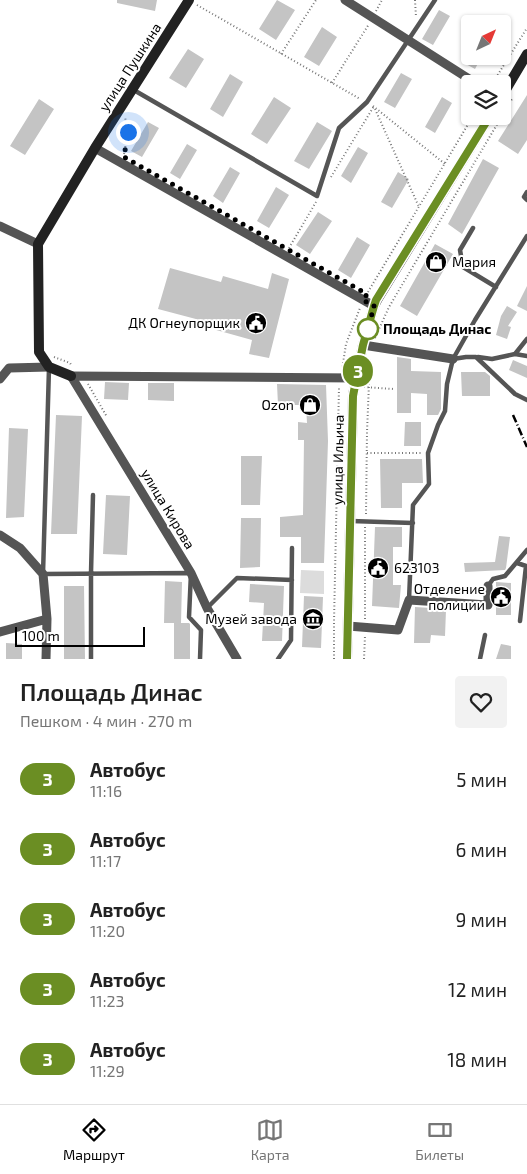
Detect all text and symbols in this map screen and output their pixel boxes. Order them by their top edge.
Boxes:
north arrow [461,15,511,65]
map controls [461,15,511,125]
street label: улица Пушкина [95,19,164,114]
button: layers [461,75,511,125]
your location [116,120,141,145]
shop icon: Мария [424,250,448,274]
place label: Мария [452,253,496,270]
public building icon: ДК Огнеупорщик [244,311,268,335]
place label: ДК Огнеупорщик [128,314,240,331]
marker: Площадь Динас [357,318,379,340]
place label: Площадь Динас [383,320,491,337]
line badge: 3 [342,355,374,387]
text: 3 [353,360,363,382]
shop icon: Ozon [298,393,322,417]
place label: Ozon [261,396,294,413]
street label: улица Ильича [328,415,347,505]
street label: улица Кирова [138,466,199,552]
public building icon: 623103 [366,556,390,580]
place label: 623103 [394,559,439,576]
place label: Отделение полиции [414,580,485,613]
public building icon: Отделение полиции [489,585,513,609]
museum icon: Музей завода [301,607,325,631]
place label: Музей завода [205,610,297,627]
scale bar [15,624,145,647]
text: 100 m [22,627,60,644]
button: heart [455,676,507,728]
text: Площадь Динас [20,677,203,706]
text: Пешком · 4 мин · 270 m [20,711,192,730]
text: Автобус [90,758,166,781]
text: 3 [42,768,53,790]
text: 5 мин [456,768,507,791]
text: 11:16 [90,781,122,800]
text: Автобус [90,828,166,851]
text: 3 [42,838,53,860]
text: 6 мин [455,838,507,861]
text: 11:17 [90,851,121,870]
text: Автобус [90,898,166,921]
text: 3 [42,908,53,930]
text: 9 мин [455,908,507,931]
text: 11:20 [90,921,125,940]
text: Автобус [90,968,166,991]
text: 3 [42,978,53,1000]
text: 12 мин [448,978,507,1001]
text: 11:23 [90,991,124,1010]
text: Автобус [90,1038,166,1061]
text: 3 [42,1048,53,1070]
text: 18 мин [447,1048,507,1071]
text: 11:29 [90,1061,125,1080]
tab: Маршрут [63,1116,125,1163]
tab: Карта [251,1116,290,1163]
tab: Билеты [415,1116,464,1163]

